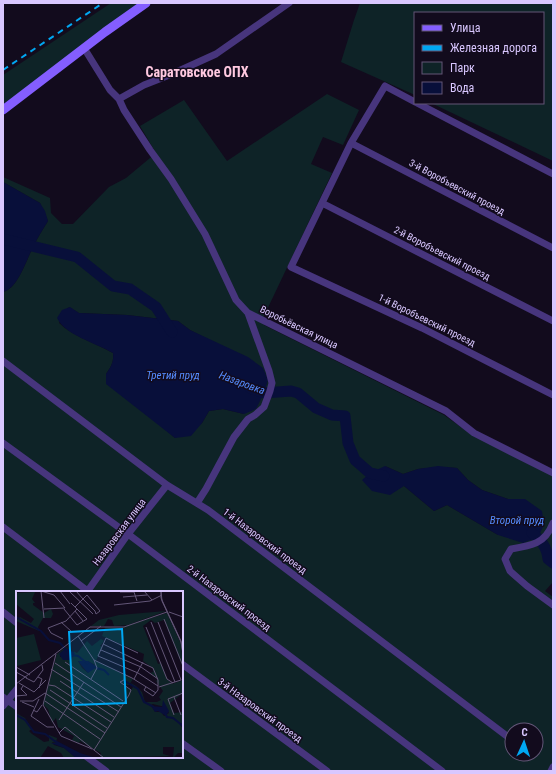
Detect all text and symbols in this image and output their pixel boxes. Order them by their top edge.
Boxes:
legend [414,12,544,104]
text: Улица [450,21,481,35]
text: Железная дорога [450,41,537,55]
text: Парк [450,61,475,75]
district label: Саратовское ОПХ [146,64,249,80]
text: Вода [450,81,475,95]
street label: 3-й Воробъевский проезд [407,157,507,217]
street label: 2-й Воробъевский проезд [392,224,493,282]
street label: 1-й Воробъевский проезд [377,292,478,349]
street label: Воробьёвская улица [258,303,340,351]
water label: Третий пруд [146,369,200,382]
water label: Назаровка [217,369,267,397]
street label: Назаровская улица [90,496,148,568]
street label: 1-й Назаровский проезд [221,506,309,576]
water label: Второй пруд [490,514,545,527]
street label: 2-й Назаровский проезд [185,563,273,633]
inset map [16,591,183,758]
street label: 3-й Назаровский проезд [216,676,305,745]
north arrow [504,722,544,762]
text: С [521,726,528,739]

